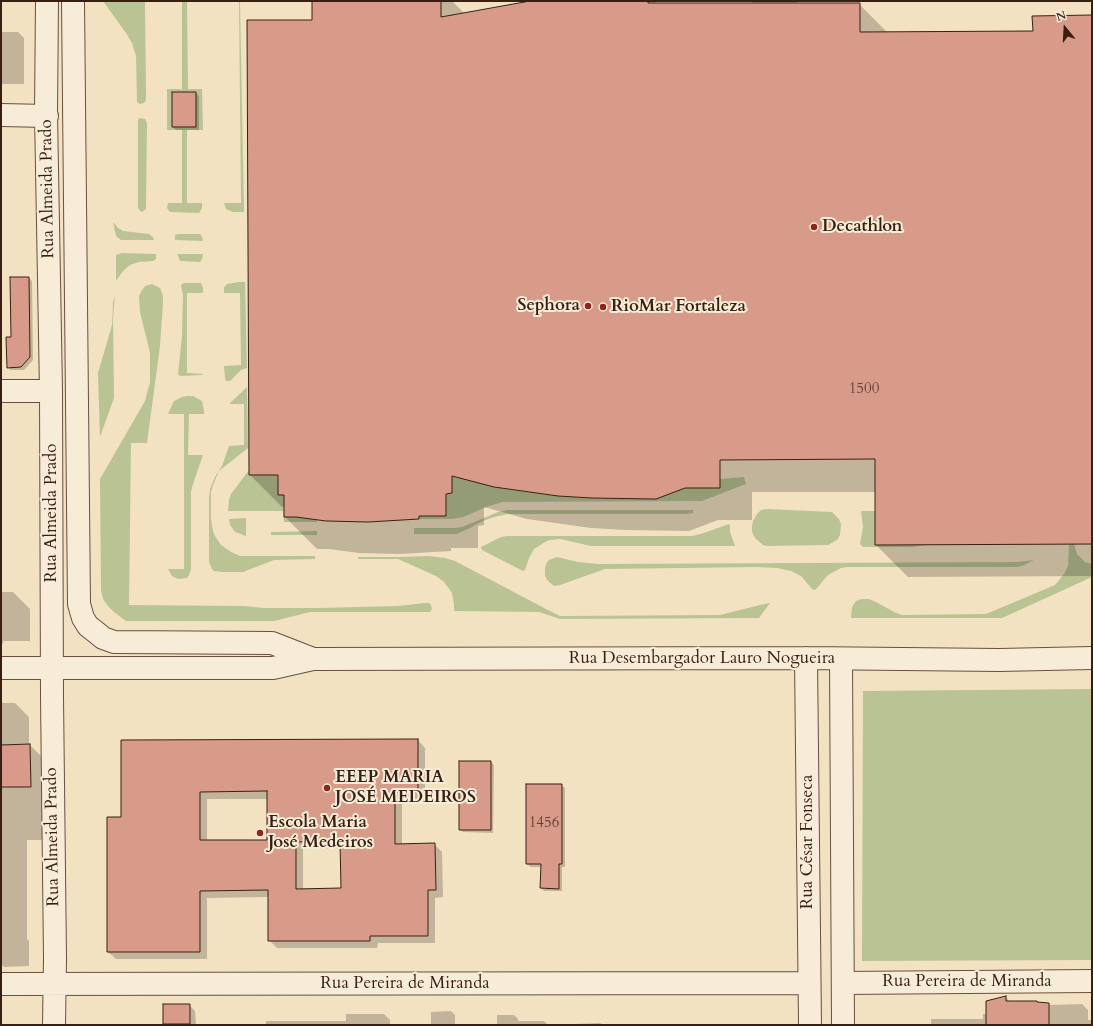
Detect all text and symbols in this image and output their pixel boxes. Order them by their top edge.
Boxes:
north arrow [1045,8,1085,48]
text: N [1054,8,1068,25]
street label: Rua Almeida Prado [37,119,59,259]
place label: Decathlon [822,217,902,237]
marker: Decathlon [809,222,819,232]
place label: Sephora [518,296,580,316]
place label: RioMar Fortaleza [611,297,746,317]
marker: Sephora [583,301,593,311]
marker: RioMar Fortaleza [598,302,608,312]
house number: 1500 [849,381,879,399]
street label: Rua Almeida Prado [42,443,62,583]
street label: Rua Desembargador Lauro Nogueira [569,649,835,669]
street label: Rua Almeida Prado [42,767,64,907]
place label: EEEP MARIA JOSÉ MEDEIROS [335,768,476,808]
street label: Rua César Fonseca [798,775,818,909]
marker: EEEP MARIA JOSÉ MEDEIROS [322,783,332,793]
place label: Escola Maria José Medeiros [268,813,373,853]
house number: 1456 [529,815,559,833]
marker: Escola Maria José Medeiros [255,828,265,838]
street label: Rua Pereira de Miranda [882,972,1052,992]
street label: Rua Pereira de Miranda [320,974,490,994]

